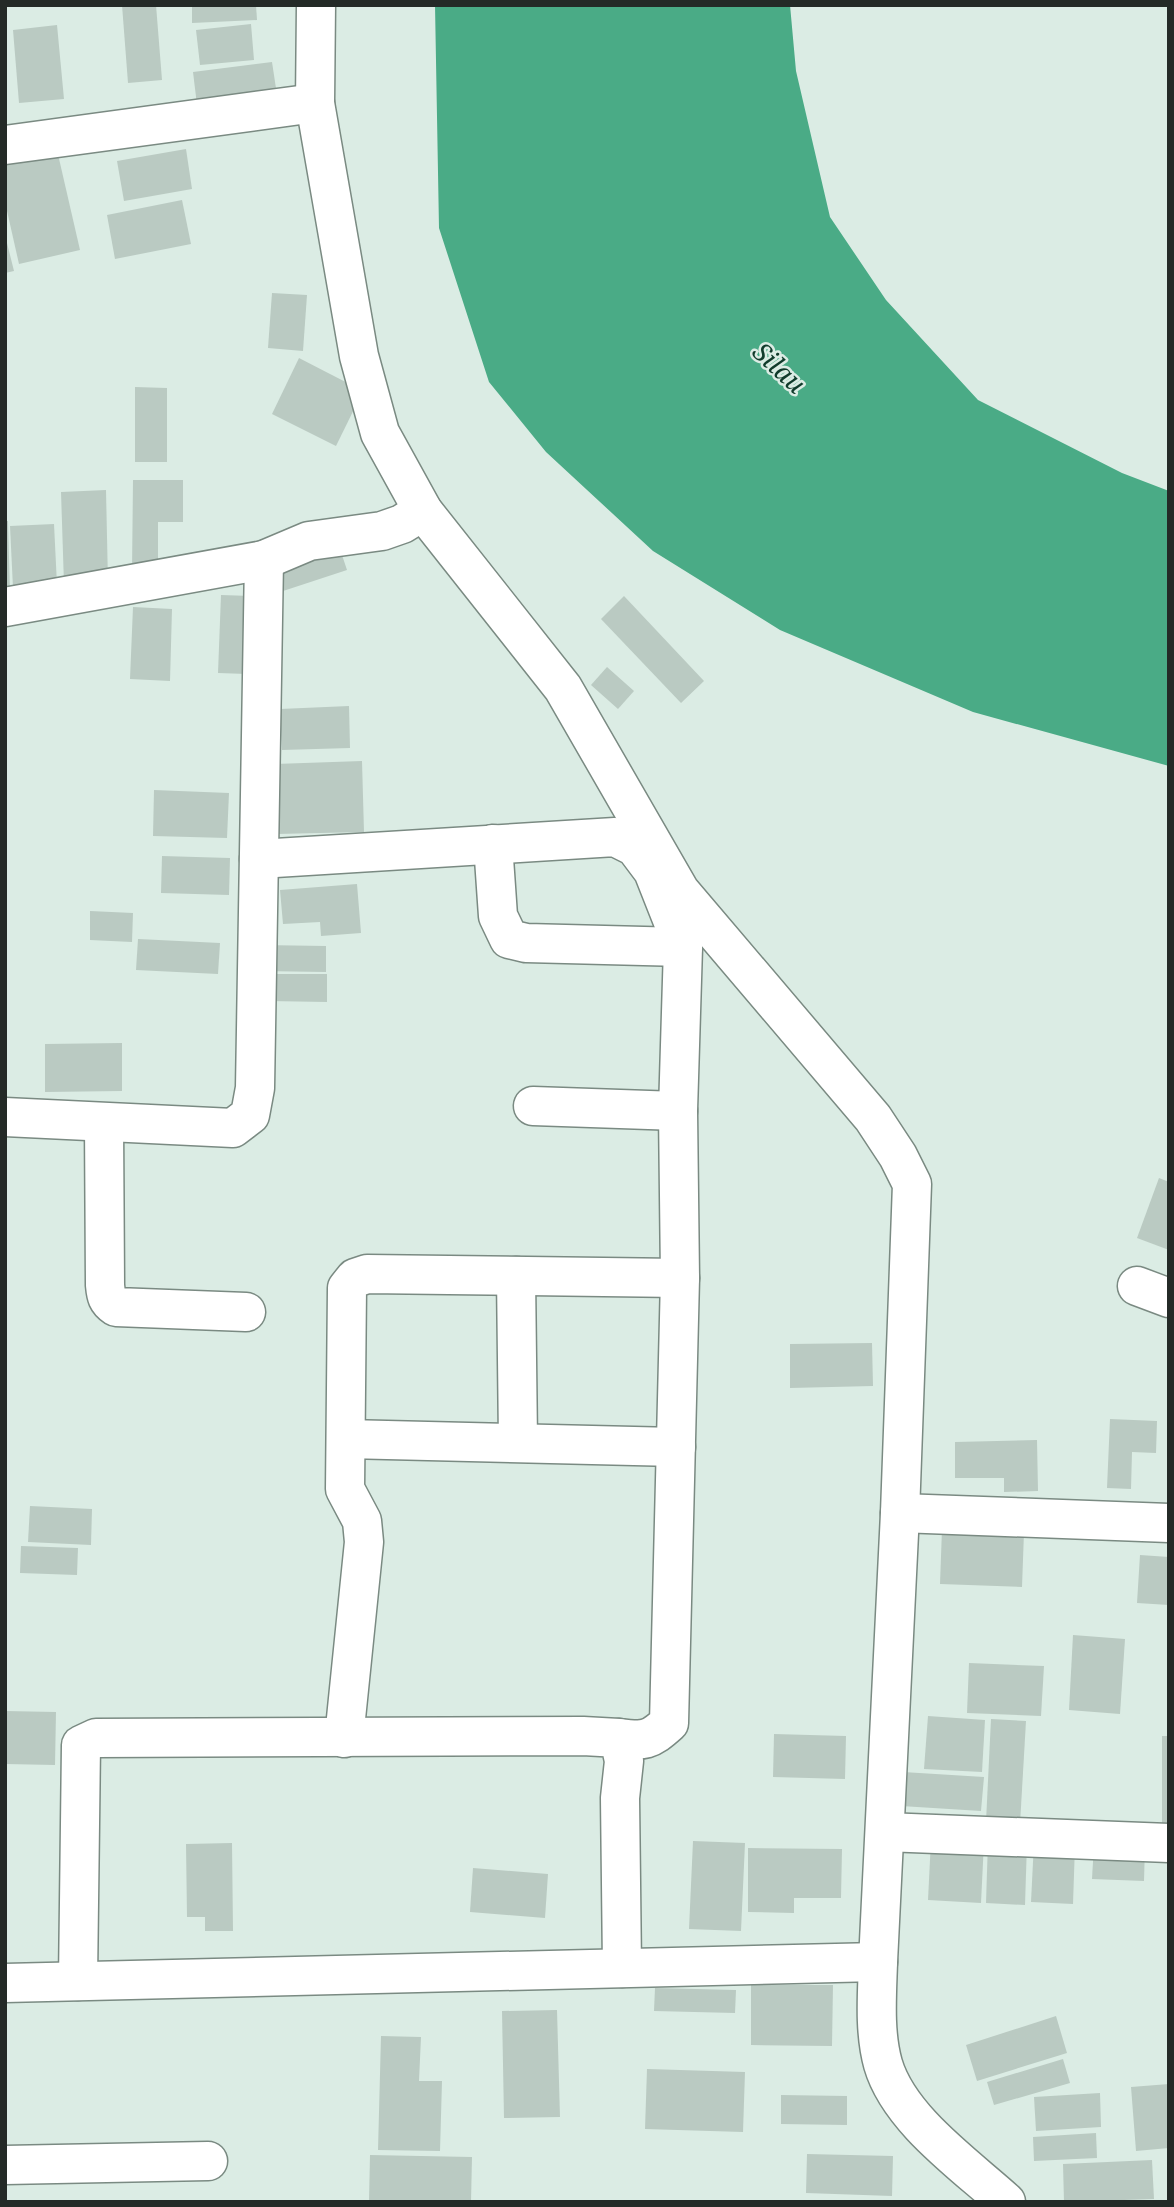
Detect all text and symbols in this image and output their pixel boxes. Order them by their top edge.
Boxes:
water label: Silau [745,333,814,401]

